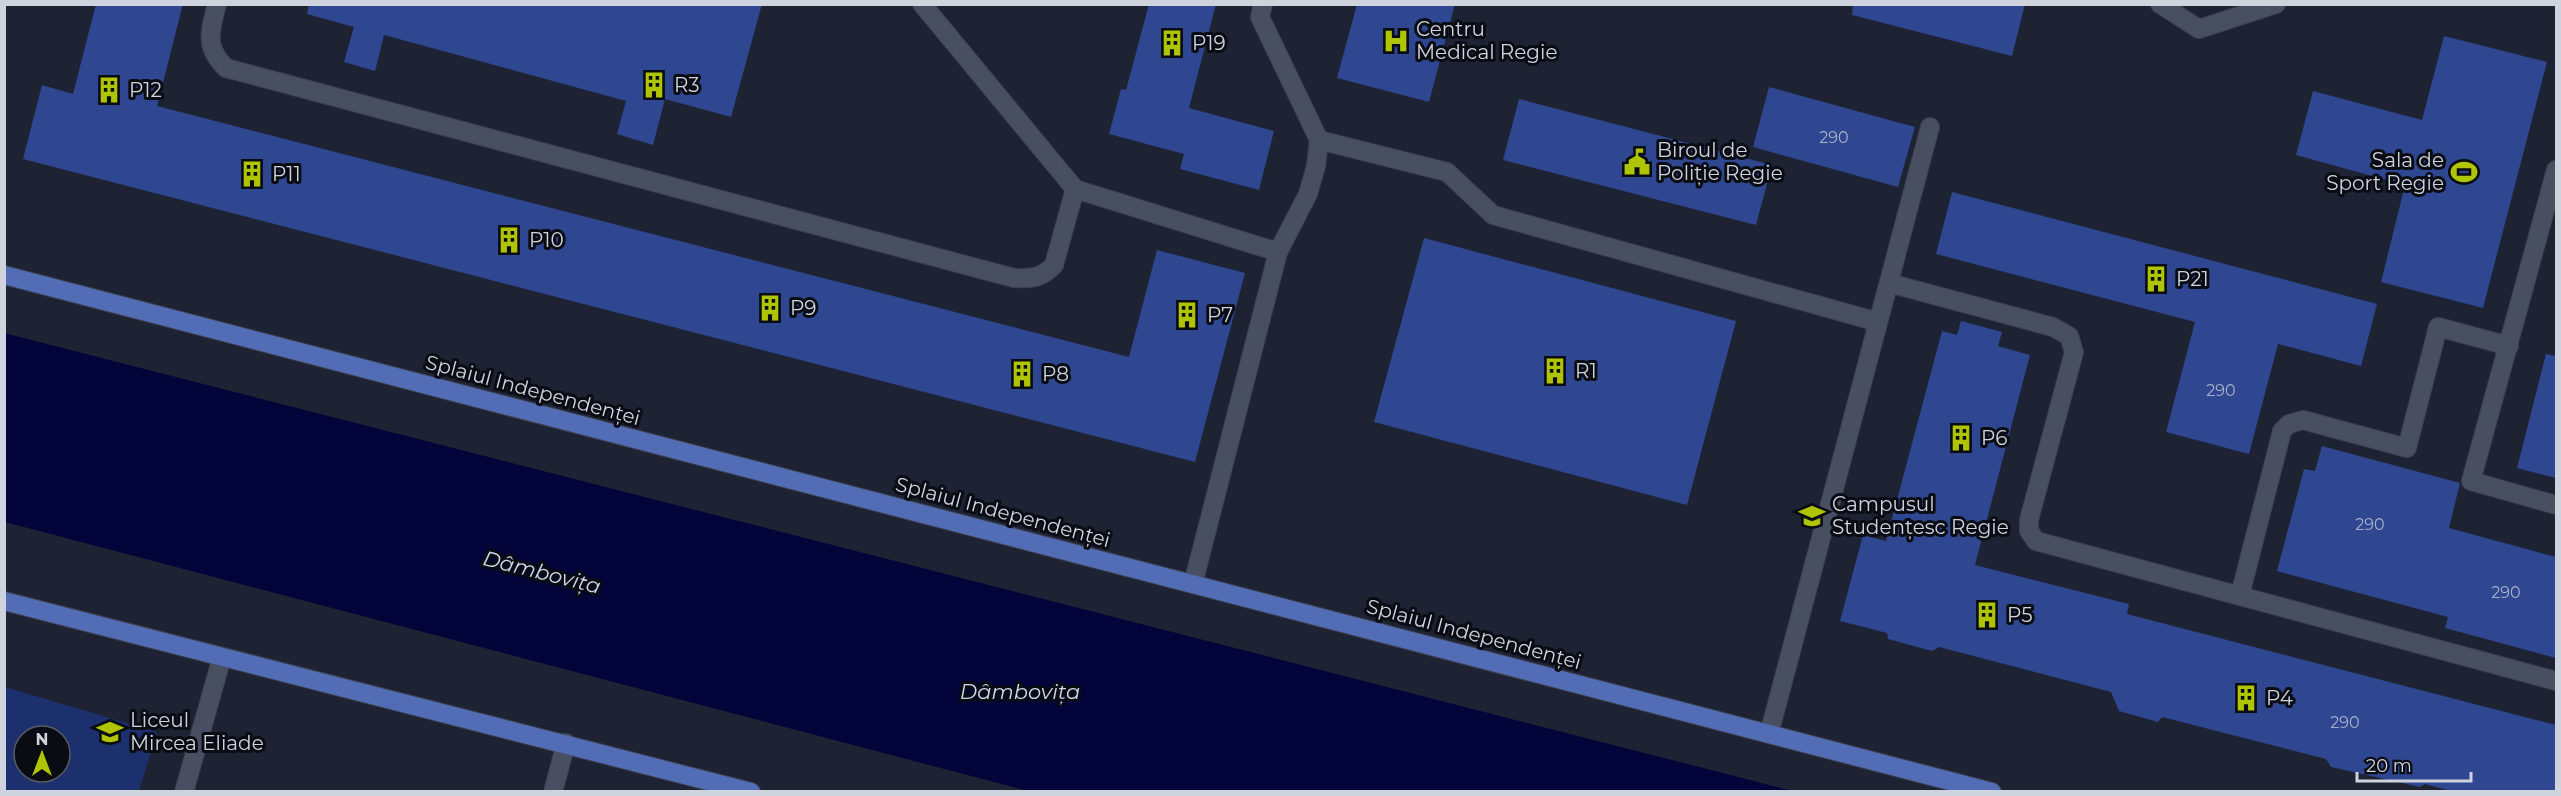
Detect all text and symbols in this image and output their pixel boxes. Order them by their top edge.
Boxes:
place label: Centru Medical Regie [1416,17,1558,64]
hospital icon: Centru Medical Regie [1381,26,1411,56]
building icon: P19 [1157,28,1187,58]
place label: P19 [1192,31,1226,55]
building icon: R3 [639,70,669,100]
place label: R3 [674,73,700,97]
building icon: P12 [94,75,124,105]
place label: P12 [129,78,162,102]
house number: 290 [1819,128,1849,147]
place label: Biroul de Poliție Regie [1657,138,1783,186]
public building icon: Biroul de Poliție Regie [1622,147,1652,177]
place label: Sala de Sport Regie [2326,148,2444,195]
sports icon: Sala de Sport Regie [2449,157,2479,187]
building icon: P11 [237,159,267,189]
place label: P11 [272,162,301,186]
building icon: P10 [494,225,524,255]
place label: P10 [529,228,564,252]
building icon: P21 [2141,264,2171,294]
place label: P21 [2176,267,2209,291]
building icon: P9 [755,293,785,323]
place label: P9 [790,296,817,320]
building icon: P7 [1172,300,1202,330]
place label: P7 [1207,303,1233,327]
street label: Splaiul Independenței [423,350,643,431]
building icon: R1 [1540,356,1570,386]
building icon: P8 [1007,359,1037,389]
place label: R1 [1575,359,1597,383]
place label: P8 [1042,362,1069,386]
house number: 290 [2206,381,2236,400]
building icon: P6 [1946,423,1976,453]
place label: P6 [1981,426,2008,450]
street label: Splaiul Independenței [893,472,1113,553]
place label: Campusul Studențesc Regie [1832,492,2009,540]
school or university icon: Campusul Studențesc Regie [1797,501,1827,531]
house number: 290 [2355,515,2385,534]
water label: Dâmbovița [480,545,603,600]
house number: 290 [2491,583,2521,602]
street label: Splaiul Independenței [1364,594,1584,675]
building icon: P5 [1972,600,2002,630]
place label: P5 [2007,603,2032,627]
water label: Dâmbovița [960,679,1080,705]
building icon: P4 [2231,683,2261,713]
place label: P4 [2266,686,2293,710]
place label: Liceul Mircea Eliade [130,708,264,755]
house number: 290 [2330,713,2360,732]
school or university icon: Liceul Mircea Eliade [95,717,125,747]
north arrow [12,724,72,784]
text: N [36,730,48,749]
scale bar [2357,745,2471,783]
text: 20 m [2366,755,2412,777]

